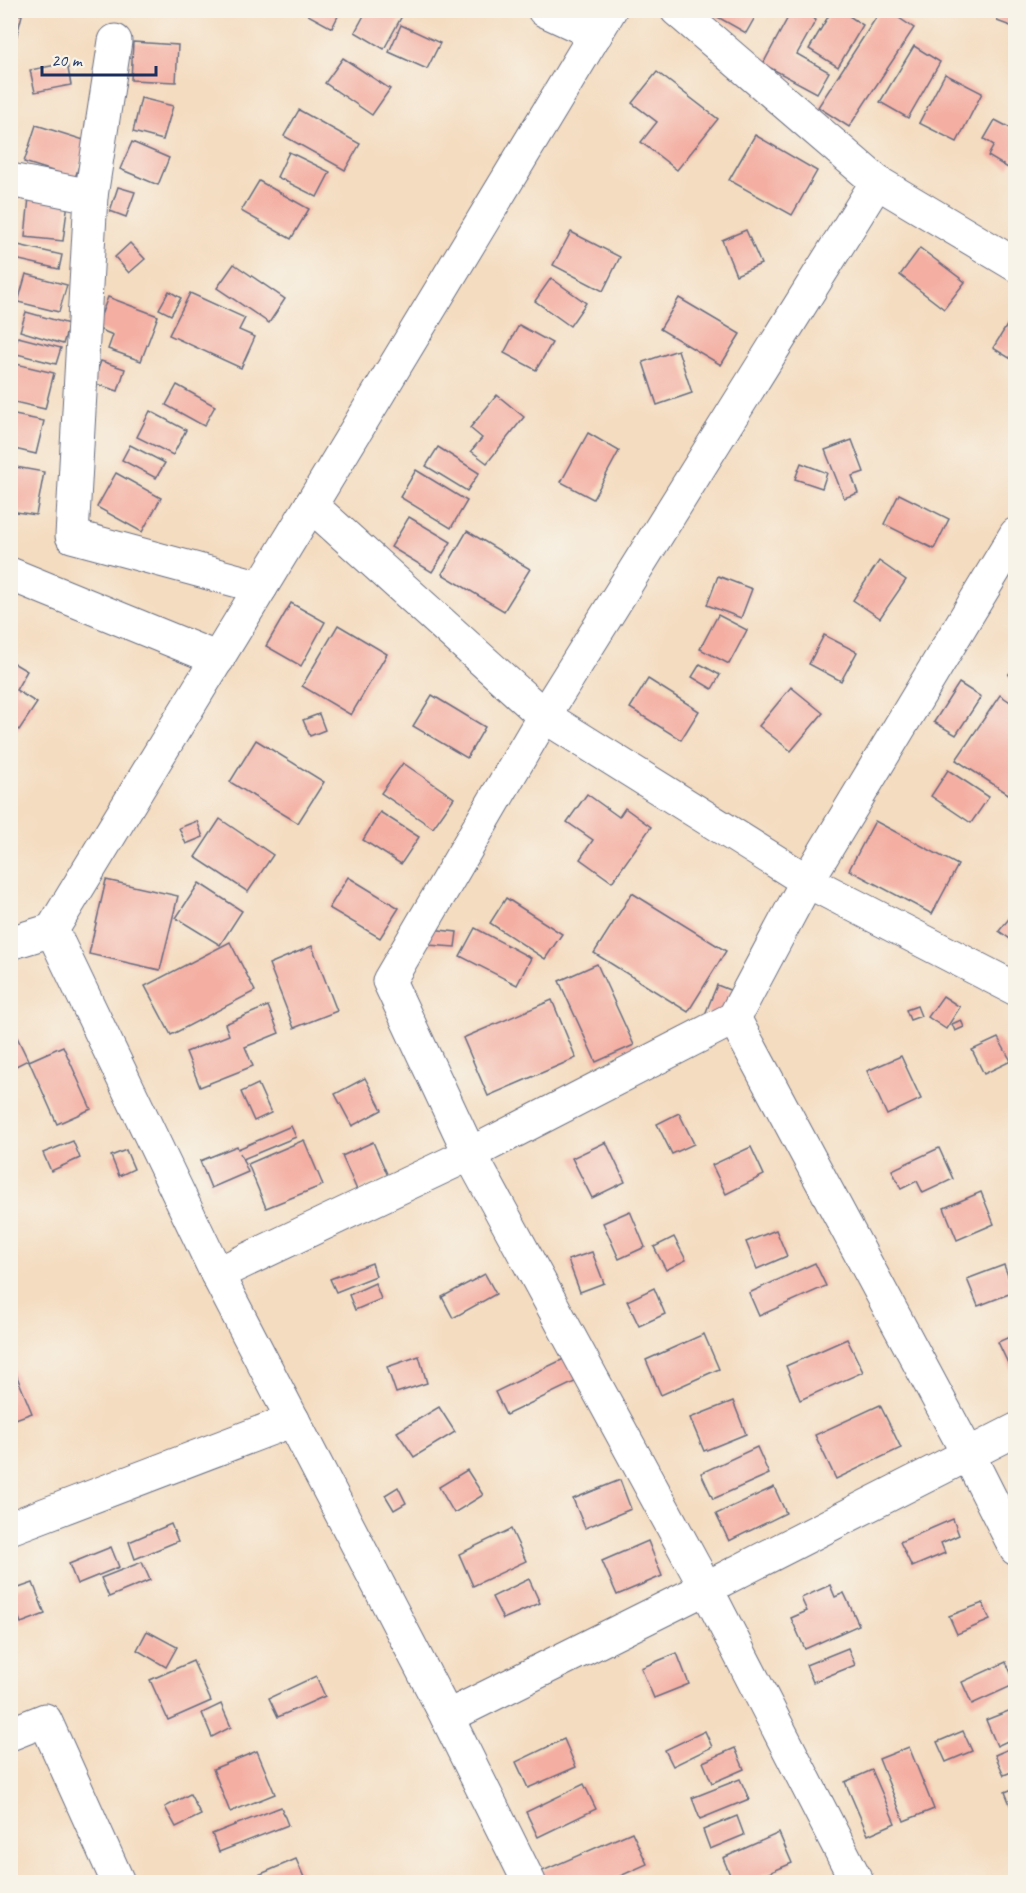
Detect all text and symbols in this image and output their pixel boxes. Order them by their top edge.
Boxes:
scale bar [42,39,156,77]
text: 20 m [51,49,84,71]

